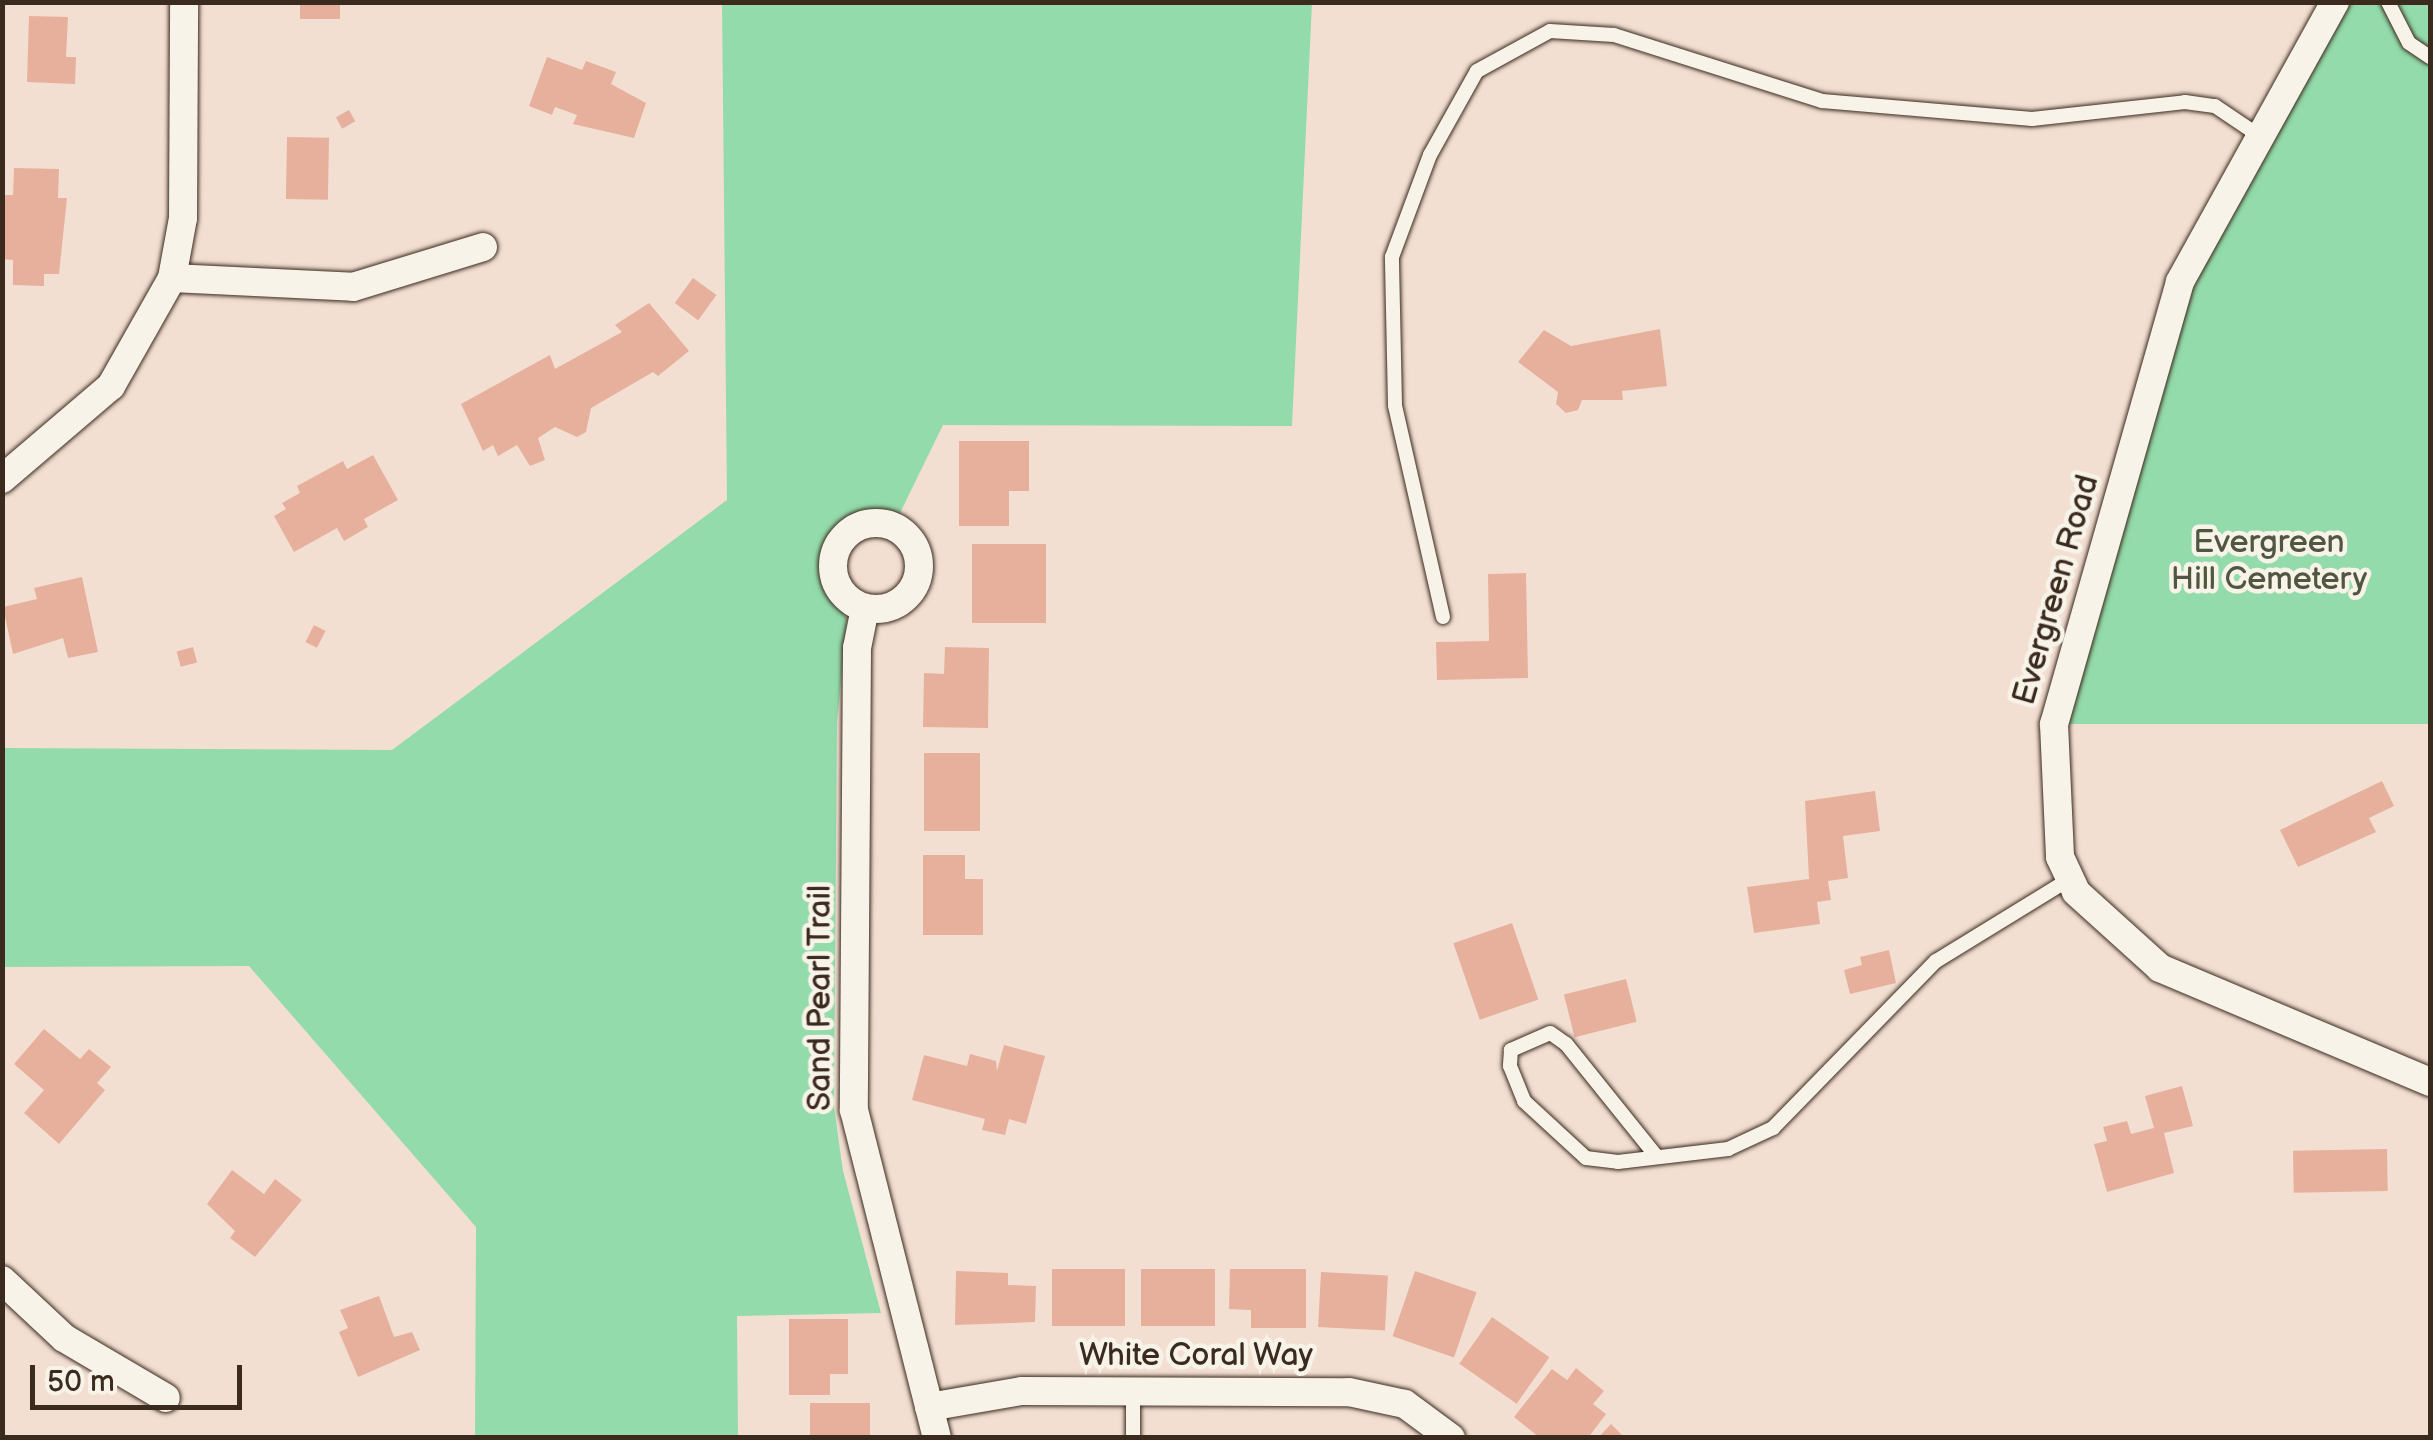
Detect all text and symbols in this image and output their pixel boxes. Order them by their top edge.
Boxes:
street label: Evergreen Road [2006,471,2108,709]
park label: Evergreen Hill Cemetery [2171,525,2367,600]
street label: Sand Pearl Trail [802,884,840,1112]
street label: White Coral Way [1078,1337,1314,1375]
scale bar [35,1345,248,1407]
text: 50 m [47,1364,115,1400]

